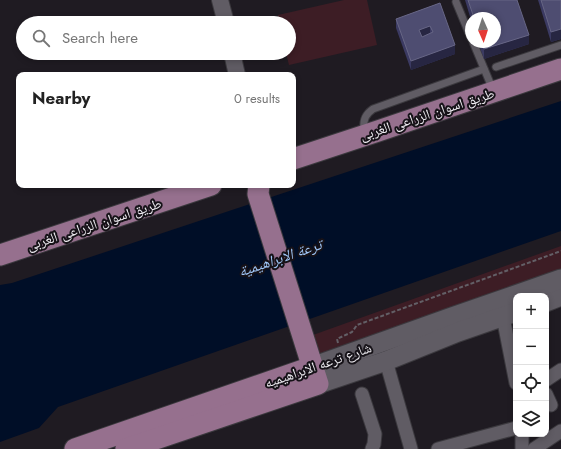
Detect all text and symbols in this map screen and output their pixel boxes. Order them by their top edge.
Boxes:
north arrow [465,12,501,48]
search box [16,16,296,60]
icon: search [30,27,52,49]
text: Search here [62,27,138,49]
street label: طريق اسوان الزراعى الغربى [357,83,497,145]
text: Nearby [32,86,90,110]
text: 0 results [234,89,280,108]
street label: طريق اسوان الزراعى الغربى [24,193,164,255]
water label: ترعة الابراهيمية [235,232,328,282]
map controls [513,293,549,437]
button: + [513,293,549,329]
button: − [513,329,549,365]
street label: شارع ترعه الابراهيميه [262,337,374,393]
button: locate [513,365,549,401]
button: layers [513,401,549,437]

